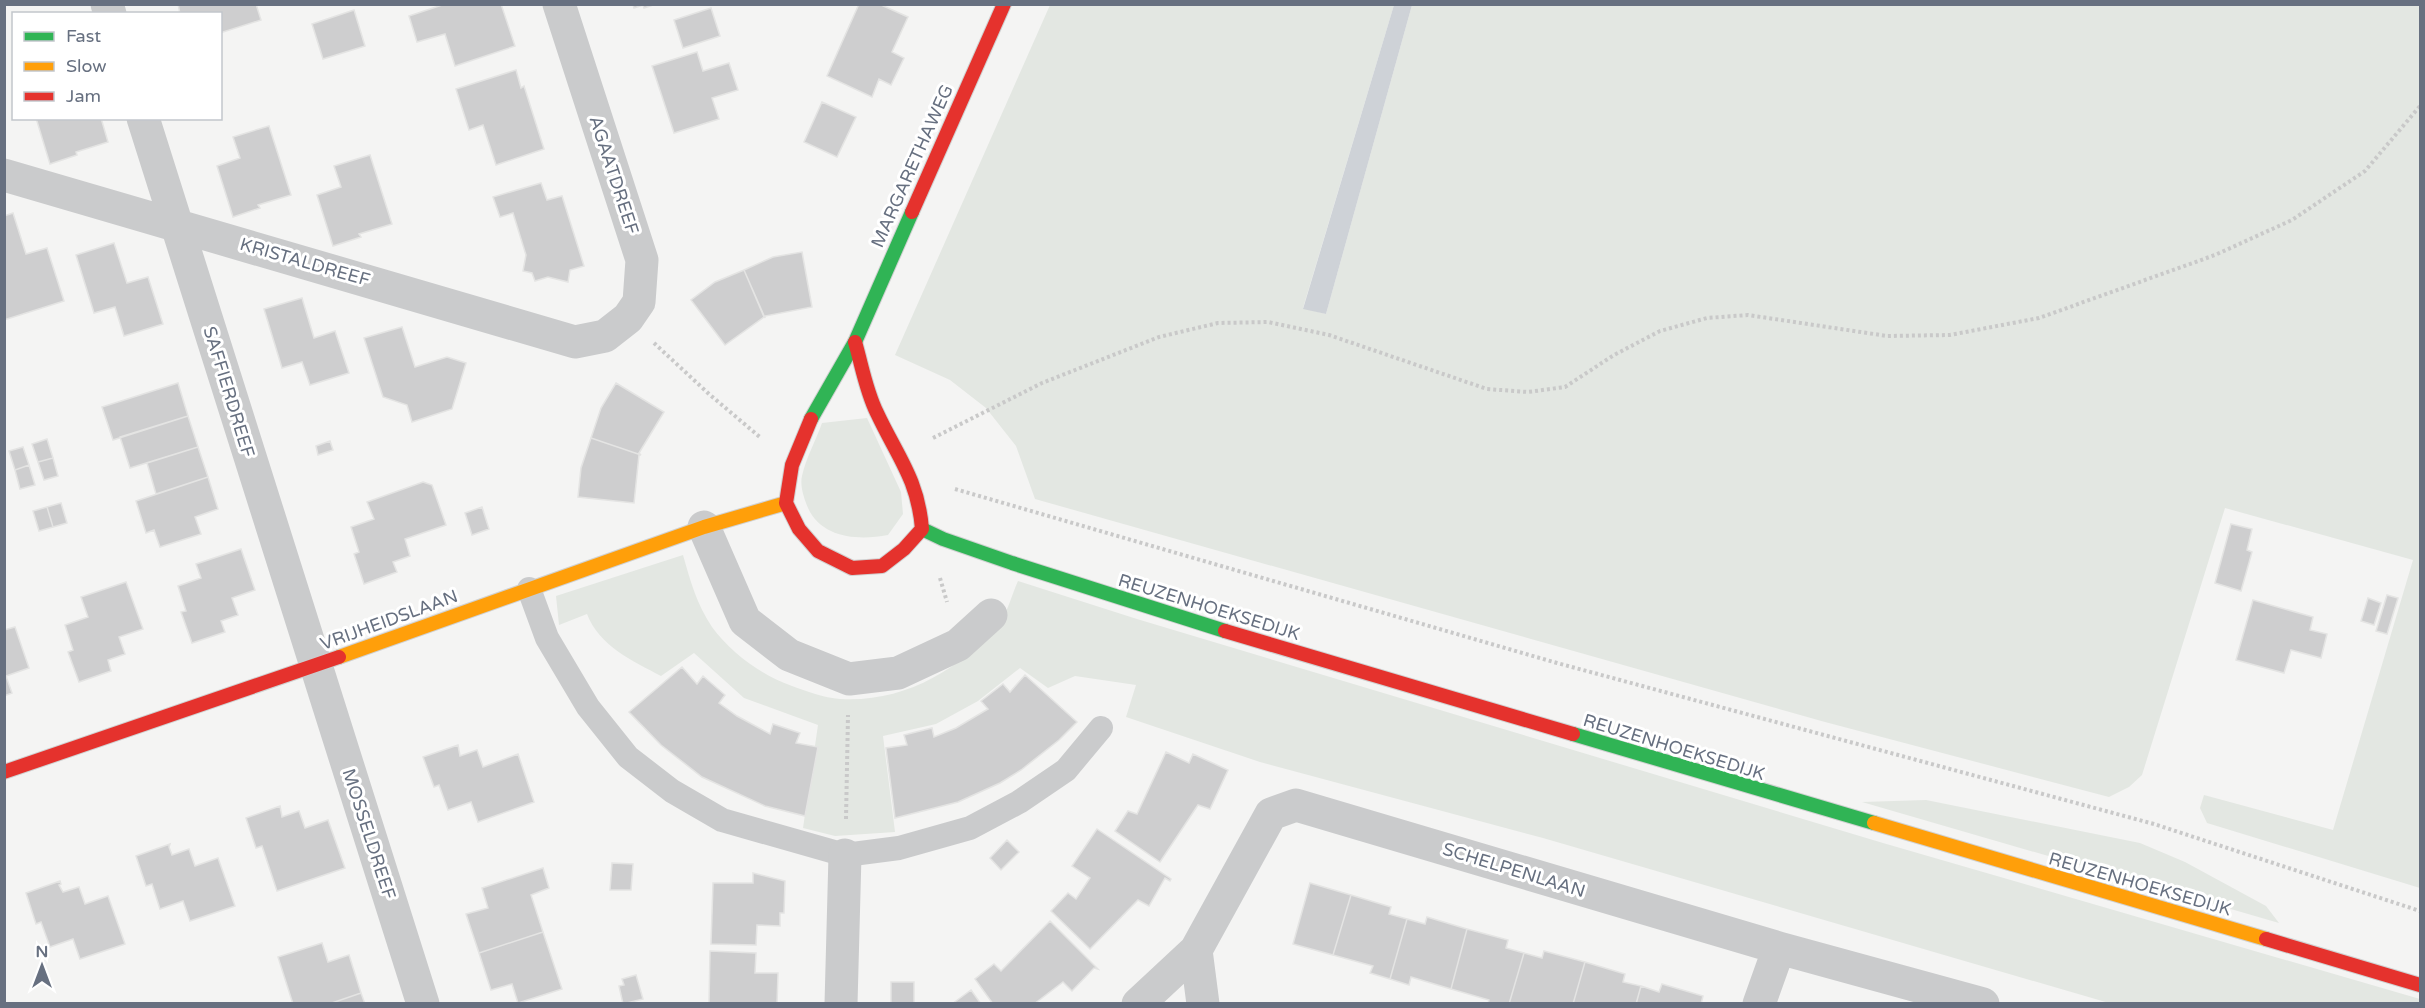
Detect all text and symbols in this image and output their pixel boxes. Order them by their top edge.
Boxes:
legend [12,12,222,120]
text: Fast [66,25,101,47]
text: Slow [66,55,107,77]
street label: MARGARETHAWEG [866,81,958,251]
text: Jam [66,85,101,107]
street label: AGAATDREEF [584,113,644,237]
street label: KRISTALDREEF [237,233,373,291]
street label: SAFFIERDREEF [199,324,259,460]
street label: REUZENHOEKSEDIJK [1116,569,1302,645]
street label: VRIJHEIDSLAAN [317,585,461,655]
street label: REUZENHOEKSEDIJK [1581,709,1767,785]
street label: MOSSELDREEF [337,766,401,902]
street label: SCHELPENLAAN [1440,838,1588,902]
street label: REUZENHOEKSEDIJK [2046,847,2234,921]
north arrow [12,936,72,996]
text: N [36,942,48,962]

